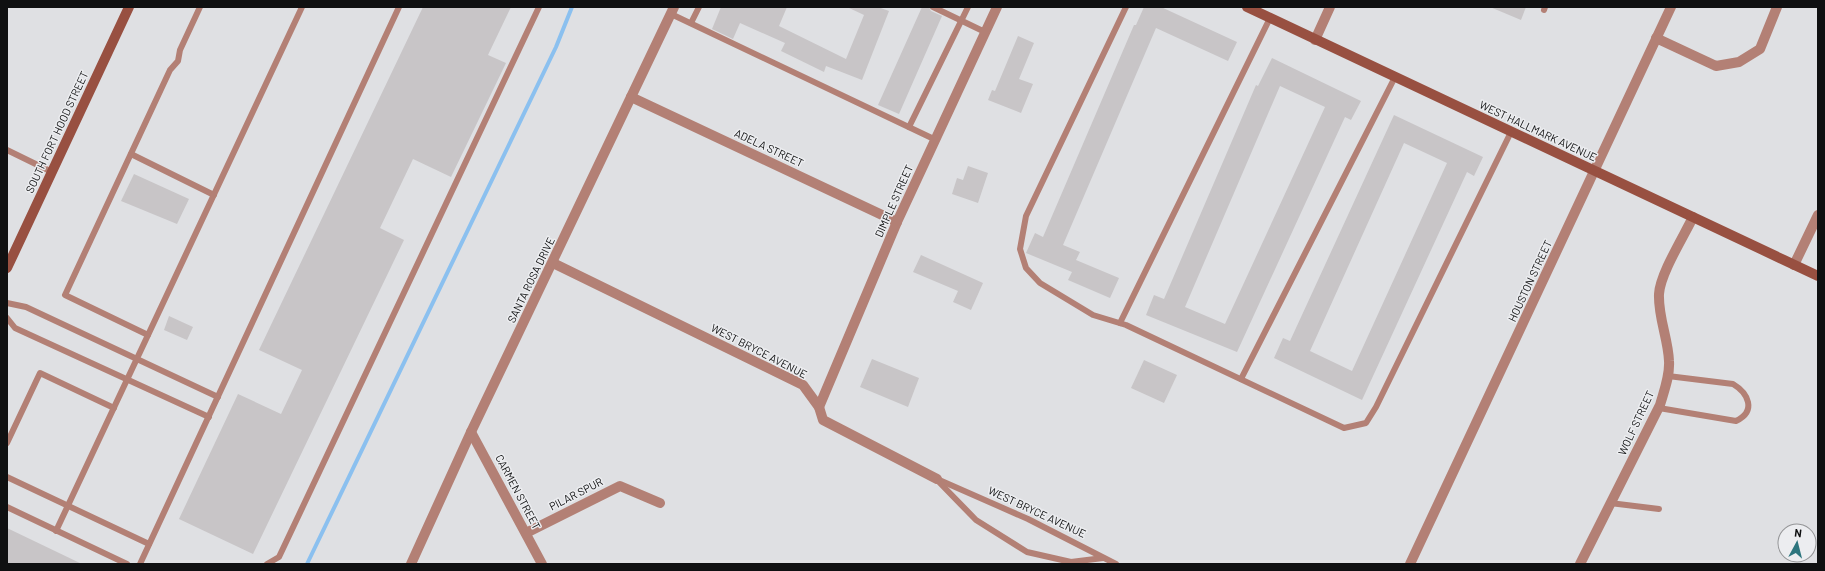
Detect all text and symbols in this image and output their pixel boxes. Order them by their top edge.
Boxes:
street label: SOUTH FORT HOOD STREET [23,69,91,195]
street label: WEST HALLMARK AVENUE [1478,98,1599,164]
street label: ADELA STREET [733,126,806,169]
street label: DIMPLE STREET [872,163,915,239]
street label: SANTA ROSA DRIVE [504,235,557,325]
street label: HOUSTON STREET [1505,238,1554,324]
street label: WEST BRYCE AVENUE [709,321,810,381]
street label: WOLF STREET [1615,388,1656,457]
street label: CARMEN STREET [493,452,544,531]
street label: PILAR SPUR [547,474,605,513]
street label: WEST BRYCE AVENUE [986,483,1088,540]
north arrow [1777,523,1817,563]
text: N [1794,526,1803,539]

